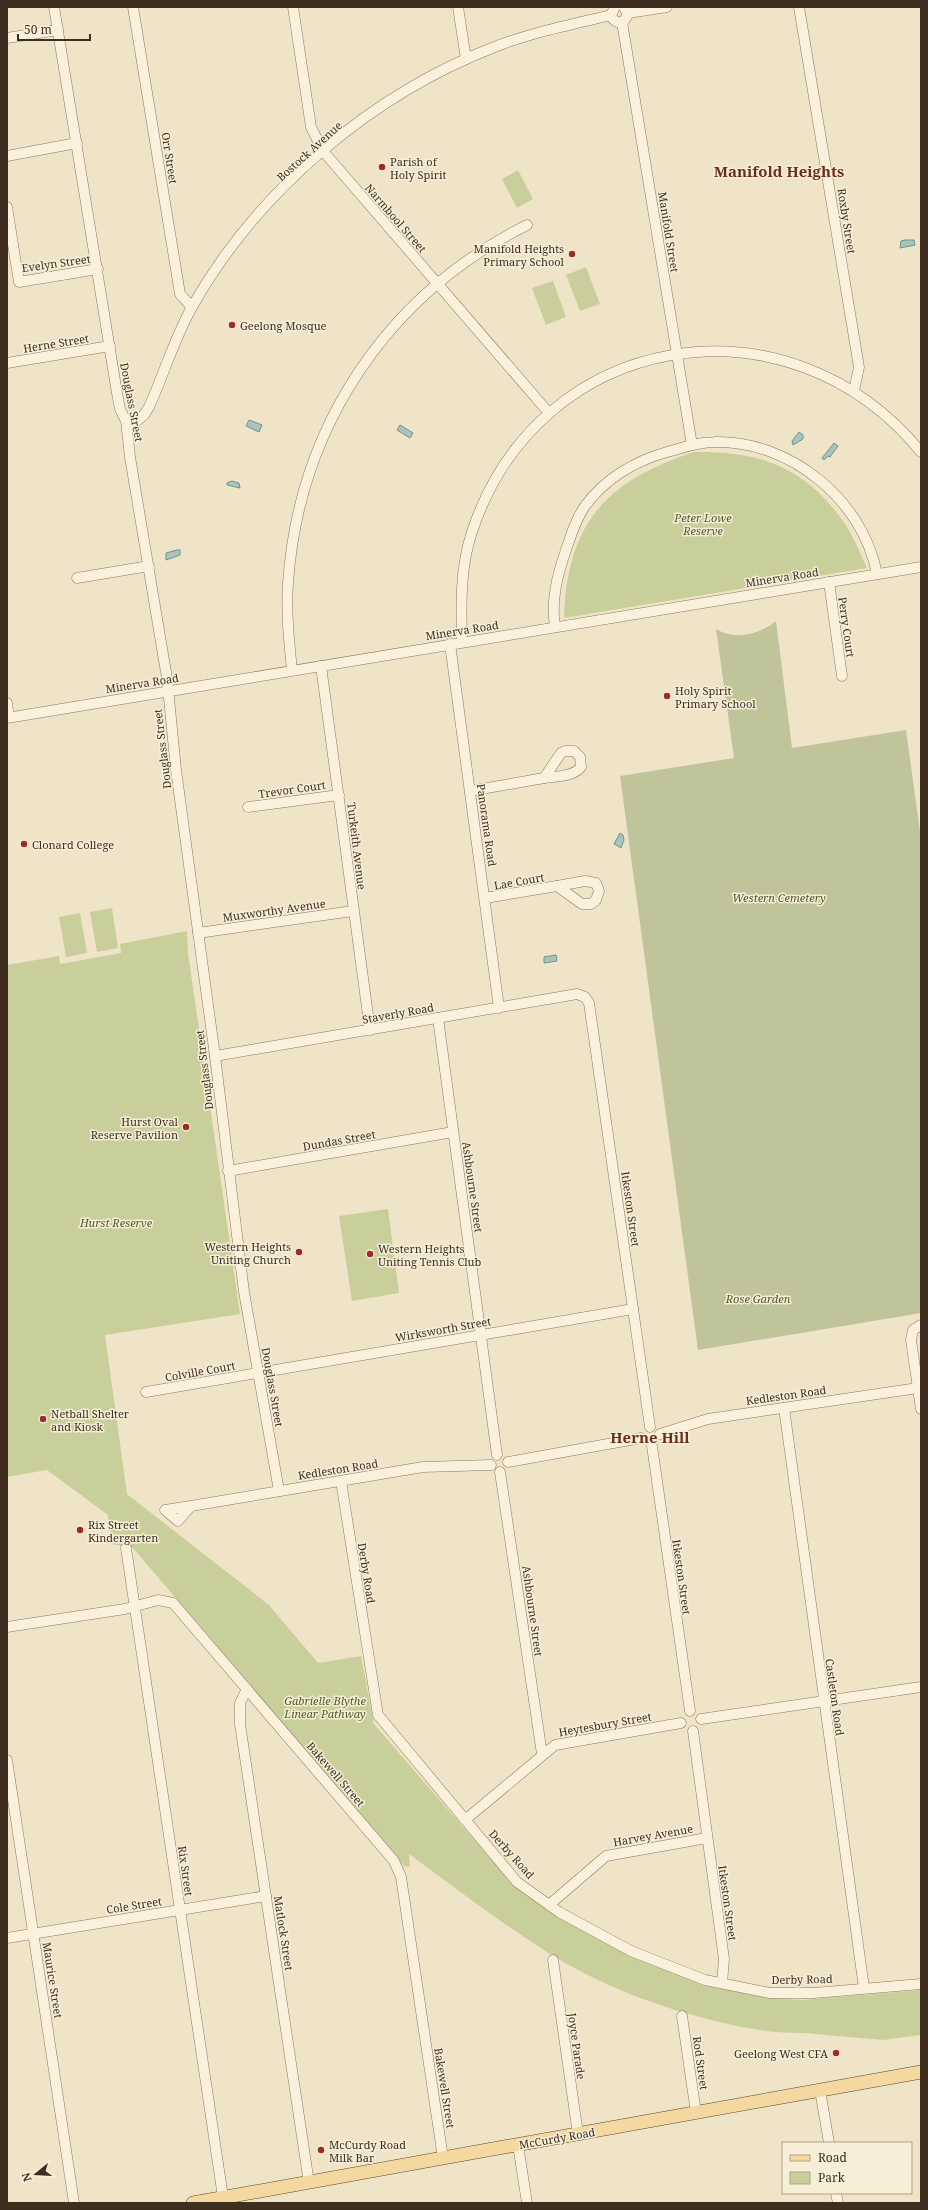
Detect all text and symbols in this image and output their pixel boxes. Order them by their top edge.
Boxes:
scale bar [18,16,90,42]
text: 50 m [24,21,52,38]
street label: Bostock Avenue [273,118,345,184]
street label: Orr Street [159,131,181,185]
place label: Parish of Holy Spirit [390,154,447,182]
district label: Manifold Heights [714,161,844,181]
marker: Parish of Holy Spirit [377,162,387,172]
street label: Narmbool Street [362,180,430,256]
street label: Roxby Street [834,187,860,255]
street label: Manifold Street [655,191,683,273]
place label: Manifold Heights Primary School [474,241,565,269]
marker: Manifold Heights Primary School [567,249,577,259]
street label: Evelyn Street [21,251,92,275]
place label: Geelong Mosque [240,318,327,333]
marker: Geelong Mosque [227,320,237,330]
street label: Herne Street [22,330,90,356]
street label: Douglass Street [117,361,147,443]
park label: Peter Lowe Reserve [673,510,732,538]
street label: Minerva Road [744,564,820,590]
street label: Perry Court [835,596,859,658]
street label: Minerva Road [424,617,500,643]
street label: Minerva Road [104,670,180,696]
place label: Holy Spirit Primary School [675,683,756,711]
marker: Holy Spirit Primary School [662,691,672,701]
street label: Douglass Street [150,708,174,790]
street label: Trevor Court [257,777,327,801]
street label: Panorama Road [474,783,500,868]
street label: Turkeith Avenue [344,802,370,890]
place label: Clonard College [32,837,114,852]
marker: Clonard College [19,839,29,849]
street label: Lae Court [493,869,546,893]
park label: Western Cemetery [732,890,826,905]
street label: Muxworthy Avenue [222,895,326,925]
street label: Staverly Road [361,999,435,1027]
street label: Douglass Street [192,1029,216,1111]
place label: Hurst Oval Reserve Pavilion [91,1114,179,1142]
marker: Hurst Oval Reserve Pavilion [181,1122,191,1132]
street label: Dundas Street [301,1126,377,1154]
street label: Ashbourne Street [459,1141,487,1233]
street label: Itkeston Street [618,1170,644,1248]
park label: Hurst Reserve [79,1215,153,1230]
place label: Western Heights Uniting Church [205,1239,291,1267]
place label: Western Heights Uniting Tennis Club [378,1241,482,1269]
marker: Western Heights Uniting Church [294,1247,304,1257]
marker: Western Heights Uniting Tennis Club [365,1249,375,1259]
park label: Rose Garden [725,1291,791,1306]
street label: Wirksworth Street [394,1313,492,1345]
street label: Douglass Street [259,1346,287,1428]
street label: Colville Court [164,1357,236,1385]
street label: Kedleston Road [745,1382,827,1408]
place label: Netball Shelter and Kiosk [51,1406,130,1434]
marker: Netball Shelter and Kiosk [38,1414,48,1424]
district label: Herne Hill [610,1427,690,1447]
street label: Kedleston Road [297,1455,379,1483]
place label: Rix Street Kindergarten [88,1517,158,1545]
marker: Rix Street Kindergarten [75,1525,85,1535]
street label: Itkeston Street [669,1538,695,1616]
street label: Derby Road [355,1542,379,1605]
street label: Ashbourne Street [519,1565,547,1657]
street label: Castleton Road [822,1657,848,1737]
park label: Gabrielle Blythe Linear Pathway [283,1693,366,1721]
street label: Heytesbury Street [557,1708,653,1740]
street label: Bakewell Street [304,1738,368,1810]
street label: Harvey Avenue [612,1821,694,1849]
street label: Derby Road [486,1826,538,1882]
street label: Rix Street [175,1845,197,1897]
street label: Itkeston Street [715,1864,741,1942]
street label: Cole Street [105,1893,163,1917]
street label: Matlock Street [271,1895,297,1972]
street label: Maurice Street [40,1941,66,2019]
street label: Derby Road [771,1971,833,1987]
street label: Joyce Parade [565,2011,589,2080]
street label: Rod Street [690,2035,712,2091]
place label: Geelong West CFA [734,2046,828,2061]
street label: Bakewell Street [431,2047,459,2129]
marker: Geelong West CFA [831,2048,841,2058]
street label: McCurdy Road [518,2124,596,2152]
place label: McCurdy Road Milk Bar [329,2137,406,2165]
legend [782,2142,912,2194]
marker: McCurdy Road Milk Bar [316,2145,326,2155]
text: Road [818,2149,848,2166]
north arrow [16,2154,56,2194]
text: Park [818,2169,846,2186]
text: N [17,2170,34,2184]

